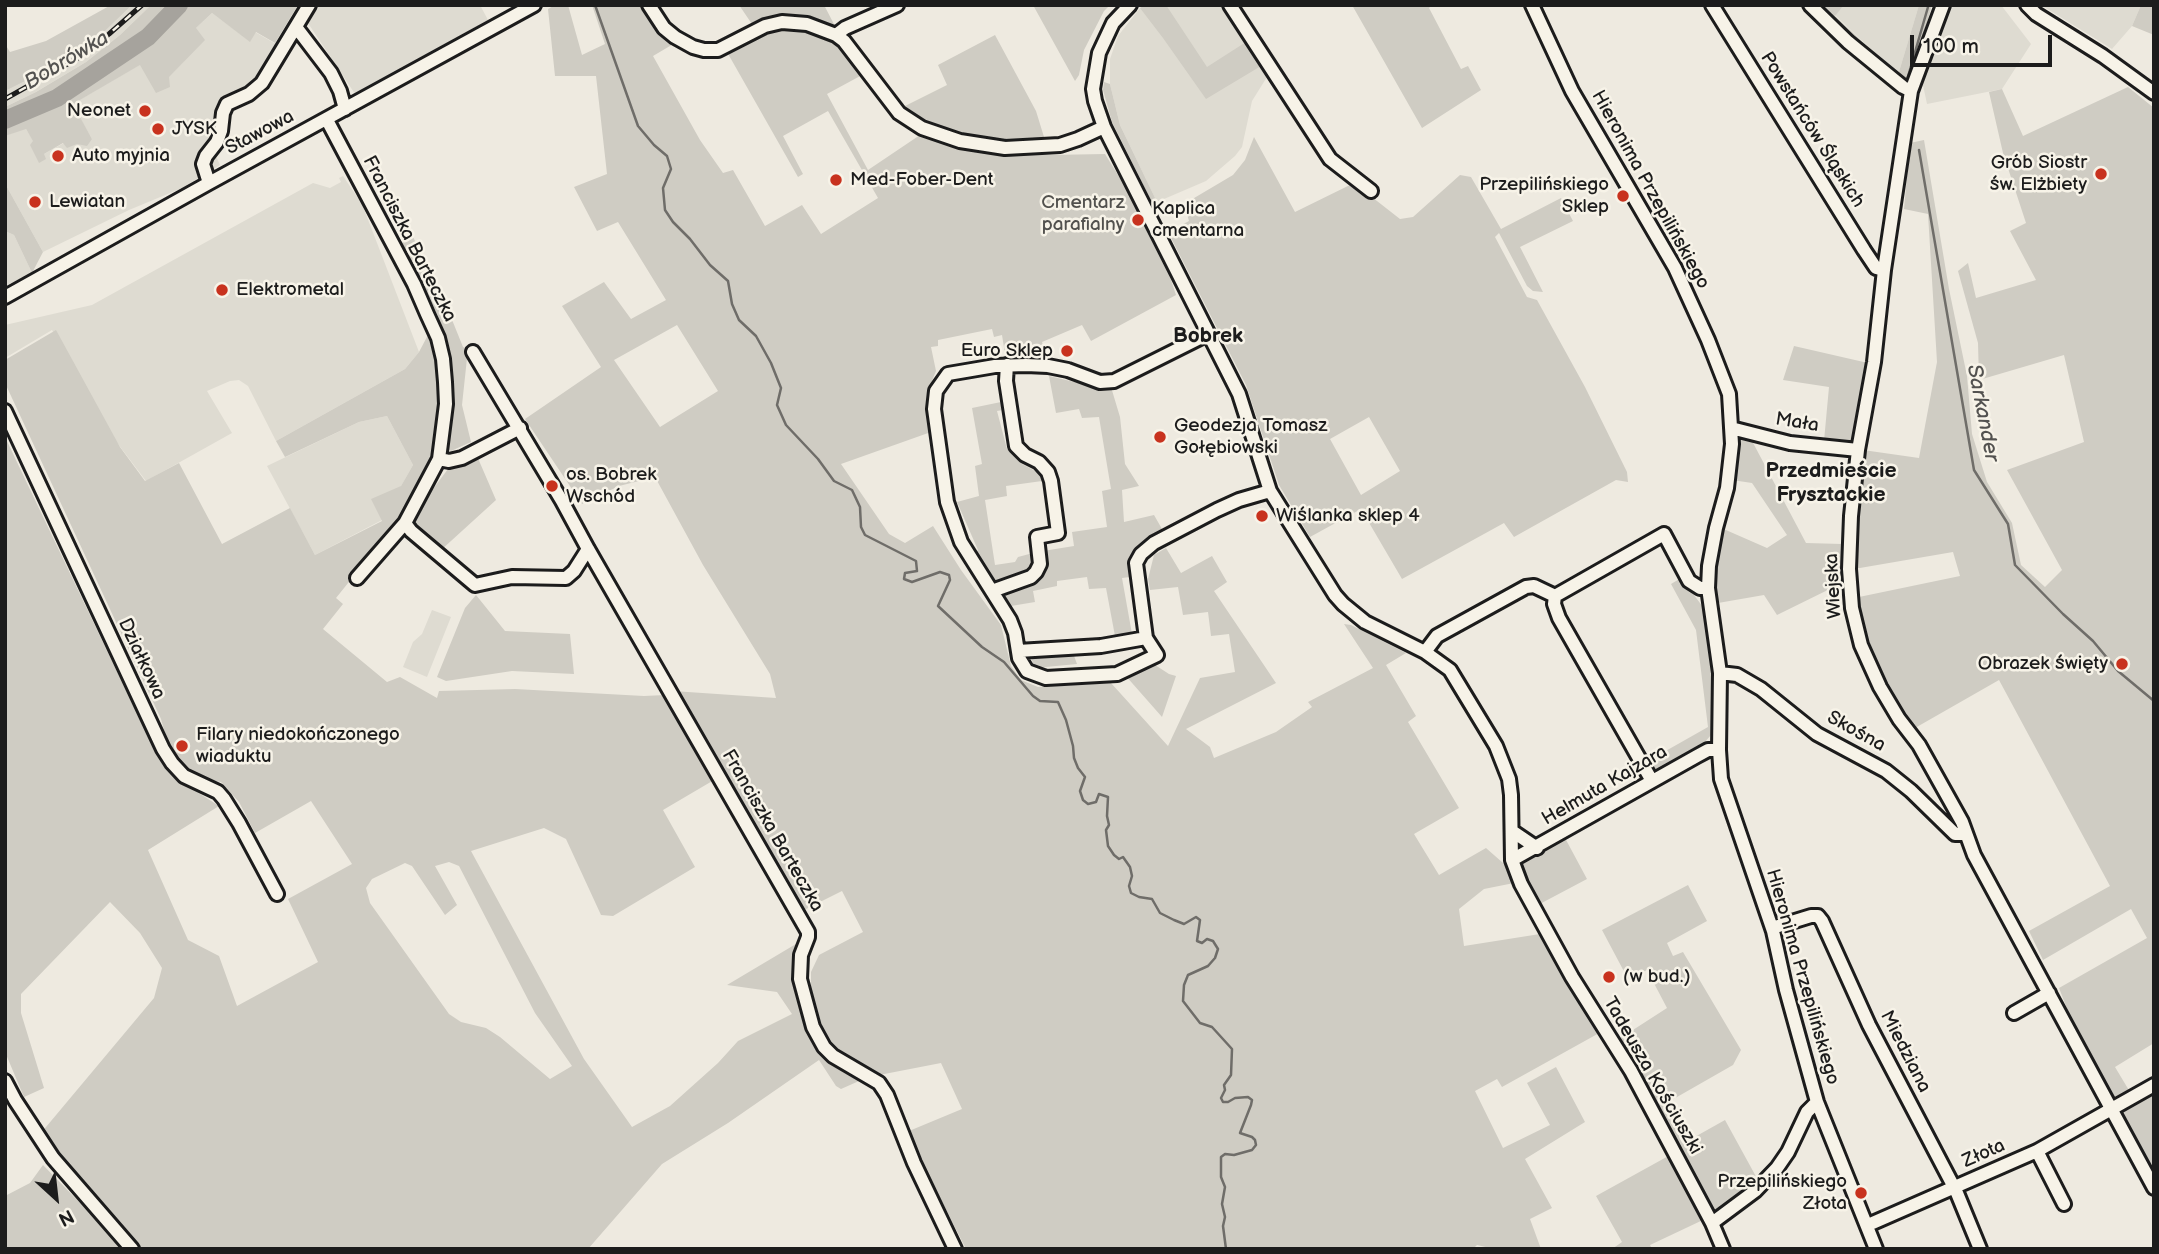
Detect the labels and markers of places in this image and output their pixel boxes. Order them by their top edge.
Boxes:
place label: Neonet [67,100,131,122]
marker: Neonet [137,103,153,119]
place label: JYSK [172,118,217,140]
marker: JYSK [150,121,166,137]
place label: Auto myjnia [72,145,170,167]
marker: Auto myjnia [50,148,66,164]
place label: Grób Siostr św. Elżbiety [1989,152,2087,196]
marker: Grób Siostr św. Elżbiety [2093,166,2109,182]
place label: Med-Fober-Dent [850,169,994,191]
marker: Med-Fober-Dent [828,172,844,188]
place label: Przepilińskiego Sklep [1479,174,1609,218]
marker: Przepilińskiego Sklep [1615,188,1631,204]
place label: Lewiatan [49,191,125,213]
marker: Lewiatan [27,194,43,210]
place label: Kaplica cmentarna [1152,198,1244,242]
marker: Kaplica cmentarna [1130,212,1146,228]
place label: Elektrometal [236,279,344,301]
marker: Elektrometal [214,282,230,298]
place label: Euro Sklep [961,340,1053,362]
marker: Euro Sklep [1059,343,1075,359]
place label: Geodezja Tomasz Gołębiowski [1174,415,1327,459]
marker: Geodezja Tomasz Gołębiowski [1152,429,1168,445]
place label: os. Bobrek Wschód [566,464,657,508]
marker: os. Bobrek Wschód [544,478,560,494]
place label: Wiślanka sklep 4 [1276,505,1420,527]
marker: Wiślanka sklep 4 [1254,508,1270,524]
place label: Obrazek święty [1978,653,2108,675]
marker: Obrazek święty [2114,656,2130,672]
place label: Filary niedokończonego wiaduktu [196,724,400,768]
marker: Filary niedokończonego wiaduktu [174,738,190,754]
place label: (w bud.) [1623,966,1690,988]
marker: (w bud.) [1601,969,1617,985]
place label: Przepilińskiego Złota [1717,1171,1847,1215]
marker: Przepilińskiego Złota [1853,1185,1869,1201]

